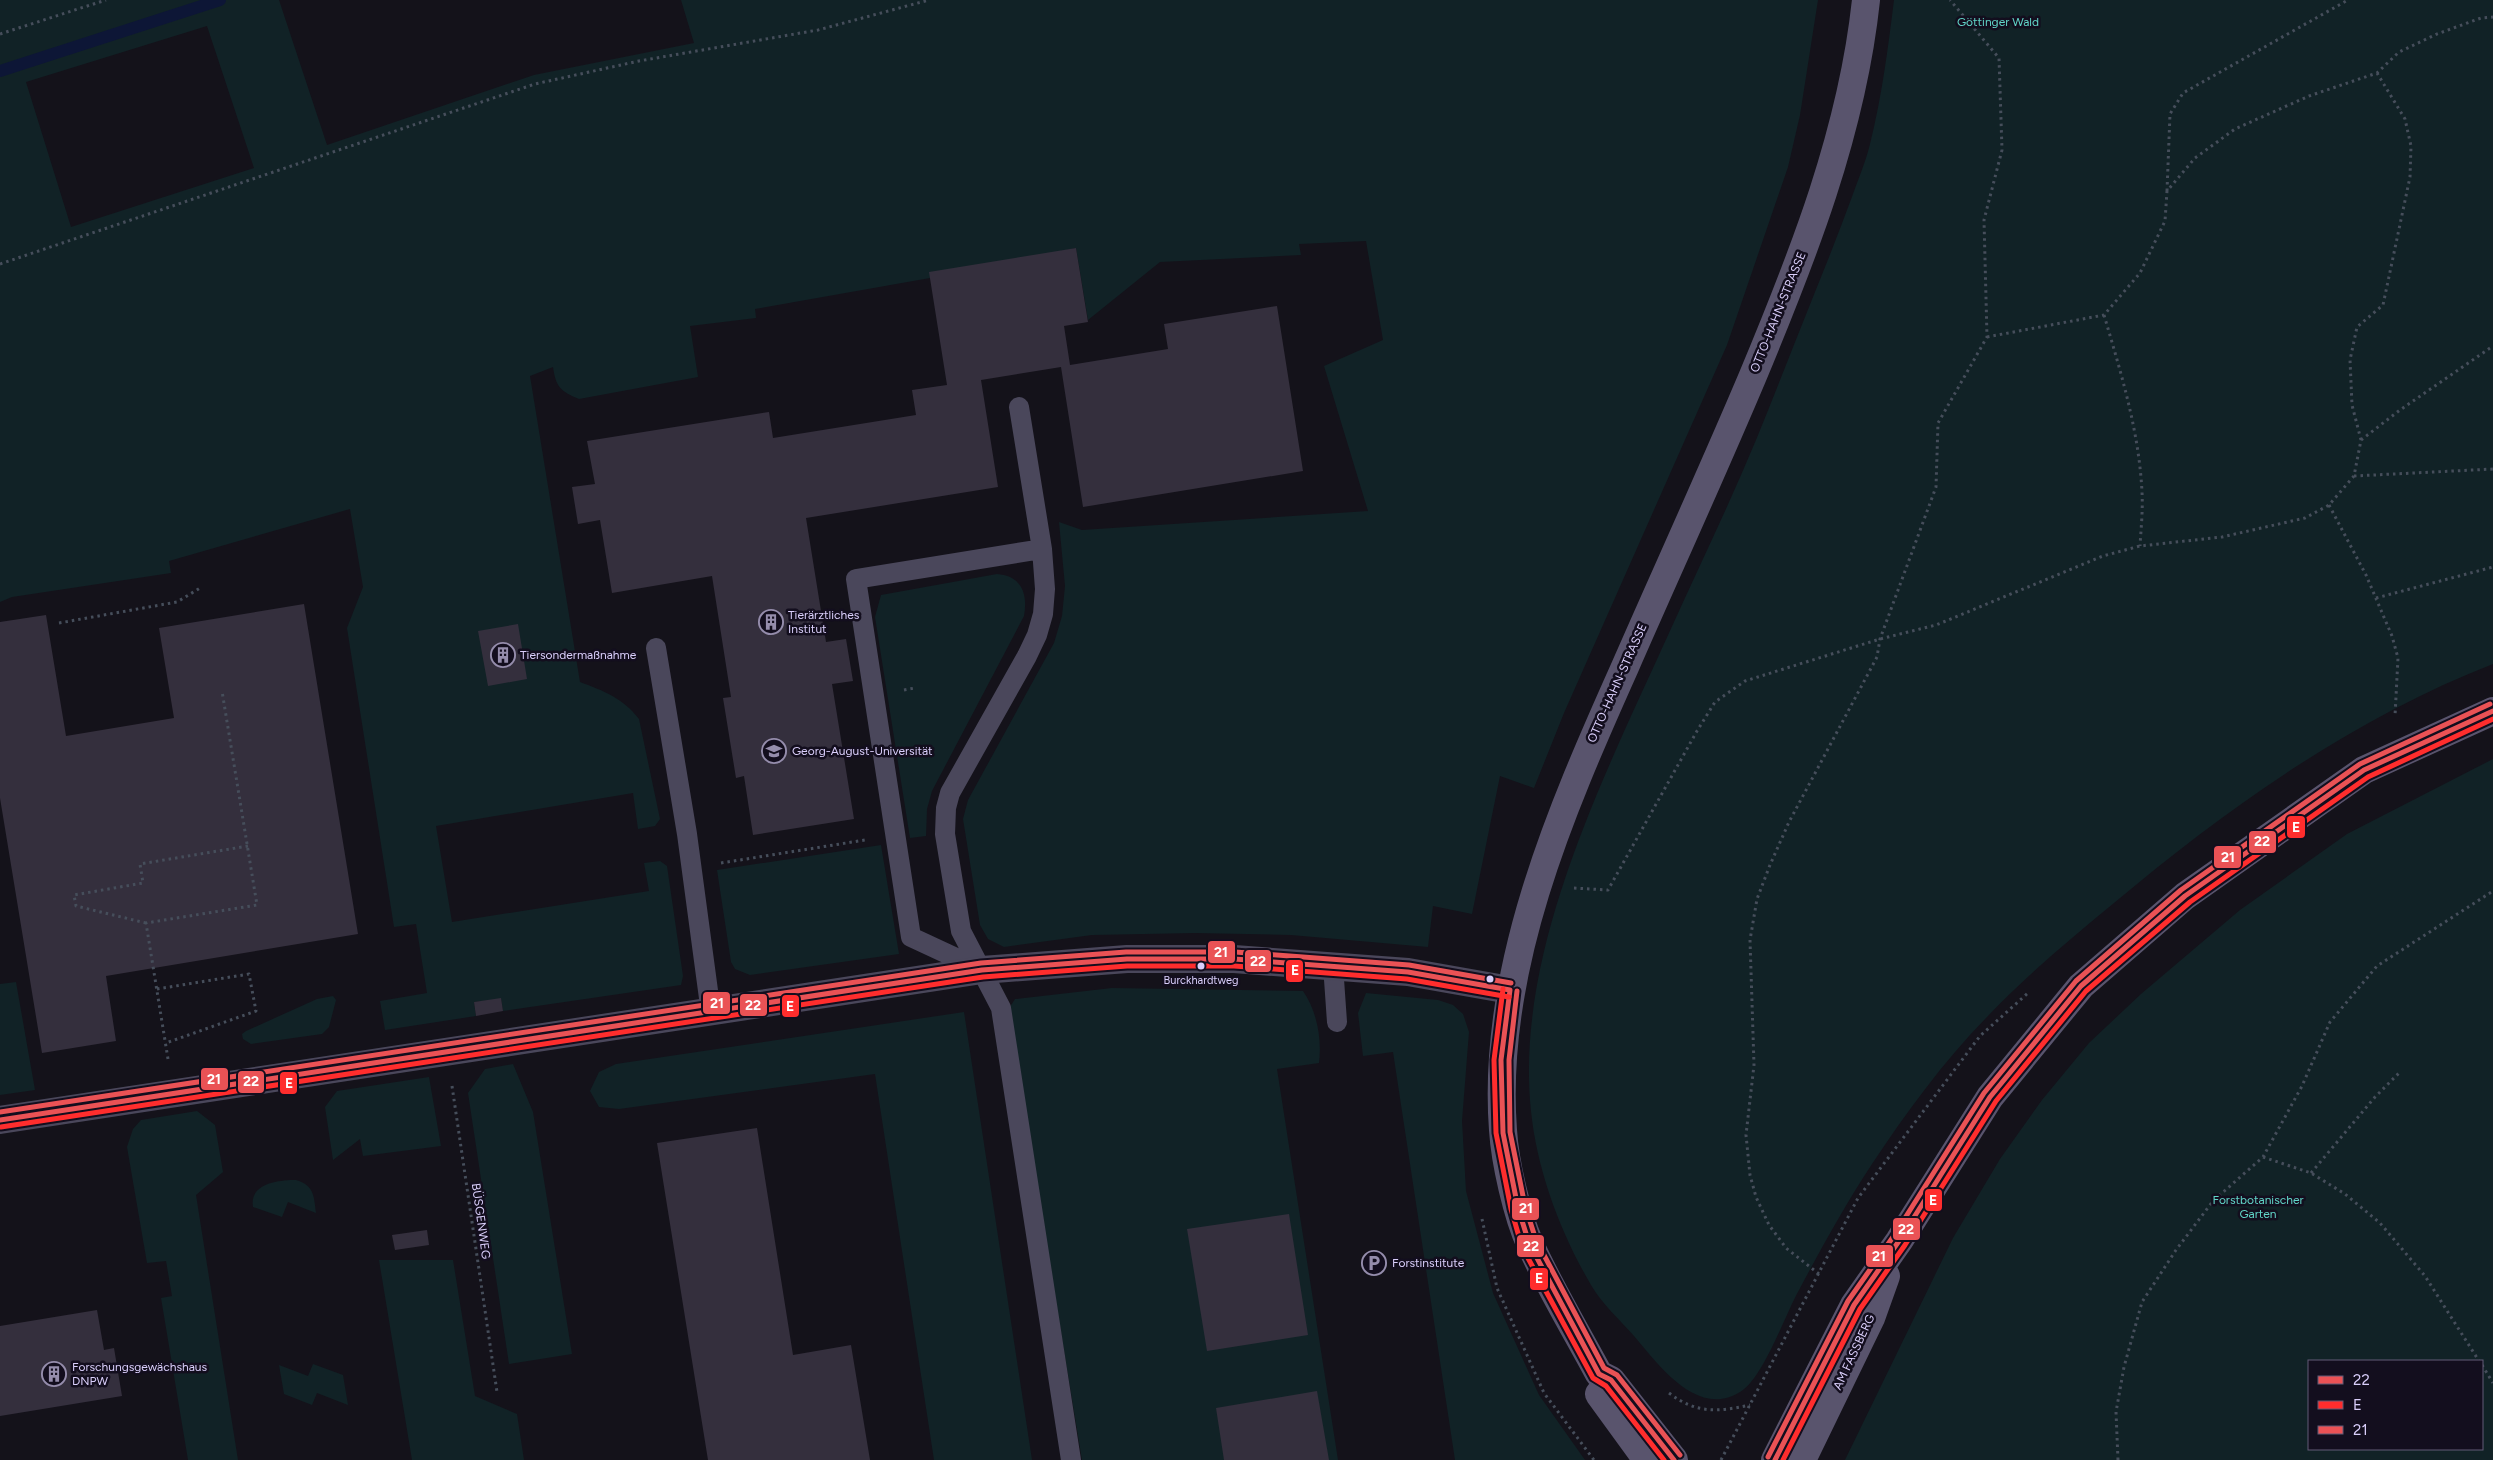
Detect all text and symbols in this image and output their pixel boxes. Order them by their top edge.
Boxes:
park label: Göttinger Wald [1957,15,2039,29]
street label: OTTO-HAHN-STRASSE [1747,250,1809,374]
place label: Tierärztliches Institut [788,608,860,636]
building icon: Tierärztliches Institut [758,609,784,635]
street label: OTTO-HAHN-STRASSE [1584,621,1650,745]
building icon: Tiersondermaßnahme [490,642,516,668]
place label: Tiersondermaßnahme [520,648,637,662]
school or university icon: Georg-August-Universität [761,738,787,764]
place label: Georg-August-Universität [792,744,933,758]
line badge: E [2286,815,2306,839]
text: E [2292,819,2300,836]
line badge: 22 [2248,830,2277,854]
text: 22 [2254,833,2270,850]
line badge: 21 [2213,845,2242,869]
text: 21 [2221,849,2235,866]
line badge: 21 [1207,940,1236,964]
text: 21 [1214,944,1228,961]
line badge: 22 [1244,949,1272,973]
text: 22 [1250,953,1266,970]
line badge: E [1285,959,1304,983]
marker: Burckhardtweg [1196,961,1206,971]
text: E [1291,962,1299,979]
place label: Burckhardtweg [1164,974,1238,987]
unlabelled marker [1485,974,1495,984]
line badge: 21 [702,991,731,1015]
line badge: 22 [739,993,768,1017]
line badge: E [781,994,800,1018]
text: 21 [710,995,724,1012]
text: 22 [745,997,761,1014]
text: E [786,998,794,1015]
line badge: 21 [200,1067,229,1091]
line badge: 22 [237,1070,265,1094]
text: 21 [207,1071,221,1088]
line badge: E [279,1071,298,1095]
text: 22 [243,1073,259,1090]
text: E [285,1075,293,1092]
street label: BÜSGENWEG [469,1182,493,1260]
line badge: E [1924,1188,1943,1212]
text: E [1929,1192,1937,1209]
park label: Forstbotanischer Garten [2212,1193,2304,1221]
line badge: 21 [1511,1197,1540,1221]
text: 21 [1519,1200,1533,1217]
line badge: 22 [1892,1217,1921,1241]
text: 22 [1898,1221,1914,1238]
line badge: 22 [1516,1234,1545,1258]
text: 22 [1523,1238,1539,1255]
line badge: 21 [1865,1244,1894,1268]
text: 21 [1872,1248,1886,1265]
parking icon: Forstinstitute [1361,1250,1387,1276]
place label: Forstinstitute [1392,1256,1465,1270]
line badge: E [1529,1267,1549,1291]
text: E [1535,1270,1543,1287]
street label: AM FASSBERG [1830,1312,1878,1392]
place label: Forschungsgewächshaus DNPW [72,1360,208,1388]
legend [2308,1360,2483,1450]
building icon: Forschungsgewächshaus DNPW [41,1361,67,1387]
text: 22 [2353,1371,2370,1389]
text: E [2353,1396,2362,1414]
text: 21 [2353,1421,2368,1439]

